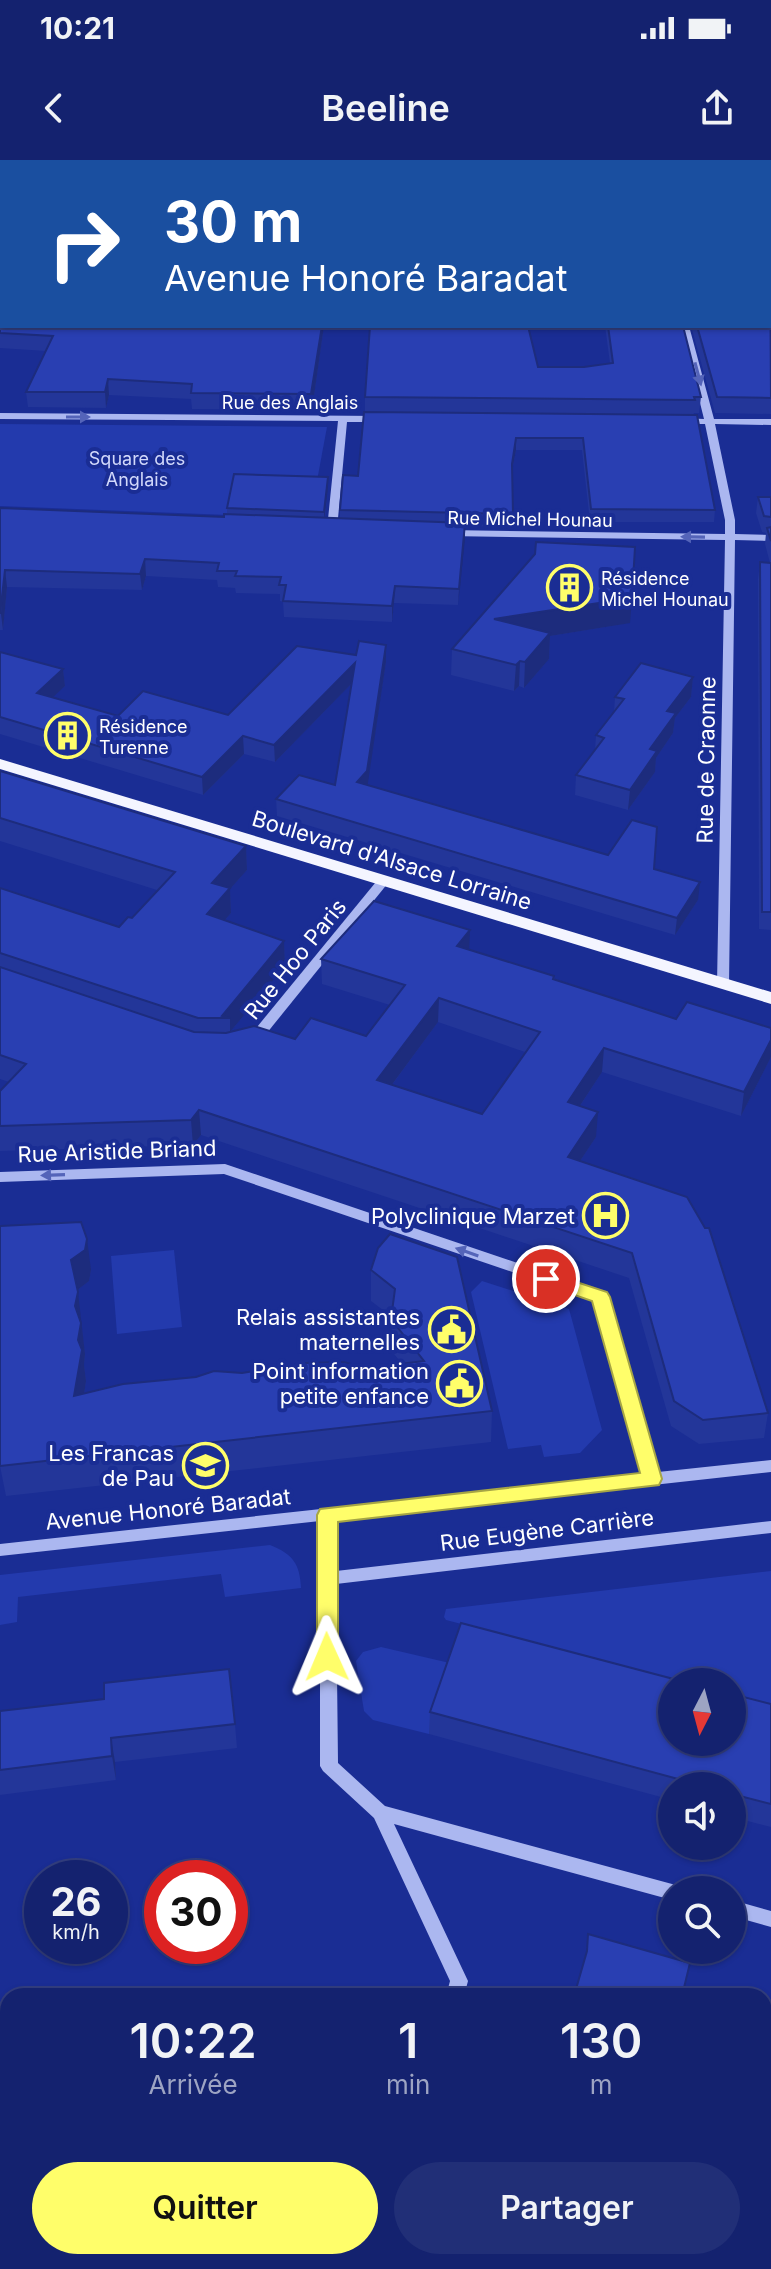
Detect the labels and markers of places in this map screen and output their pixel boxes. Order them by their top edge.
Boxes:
building icon: Résidence Michel Hounau [546,564,594,612]
place label: Résidence Michel Hounau [601,568,729,610]
building icon: Résidence Turenne [44,712,92,760]
place label: Résidence Turenne [99,716,188,758]
hospital icon: Polyclinique Marzet [582,1192,630,1240]
place label: Polyclinique Marzet [371,1203,575,1229]
pin [512,1245,580,1313]
place label: Relais assistantes maternelles [236,1304,420,1355]
public building icon: Relais assistantes maternelles [427,1306,475,1354]
place label: Point information petite enfance [252,1358,429,1409]
public building icon: Point information petite enfance [436,1360,484,1408]
place label: Les Francas de Pau [48,1440,174,1491]
school or university icon: Les Francas de Pau [181,1442,229,1490]

